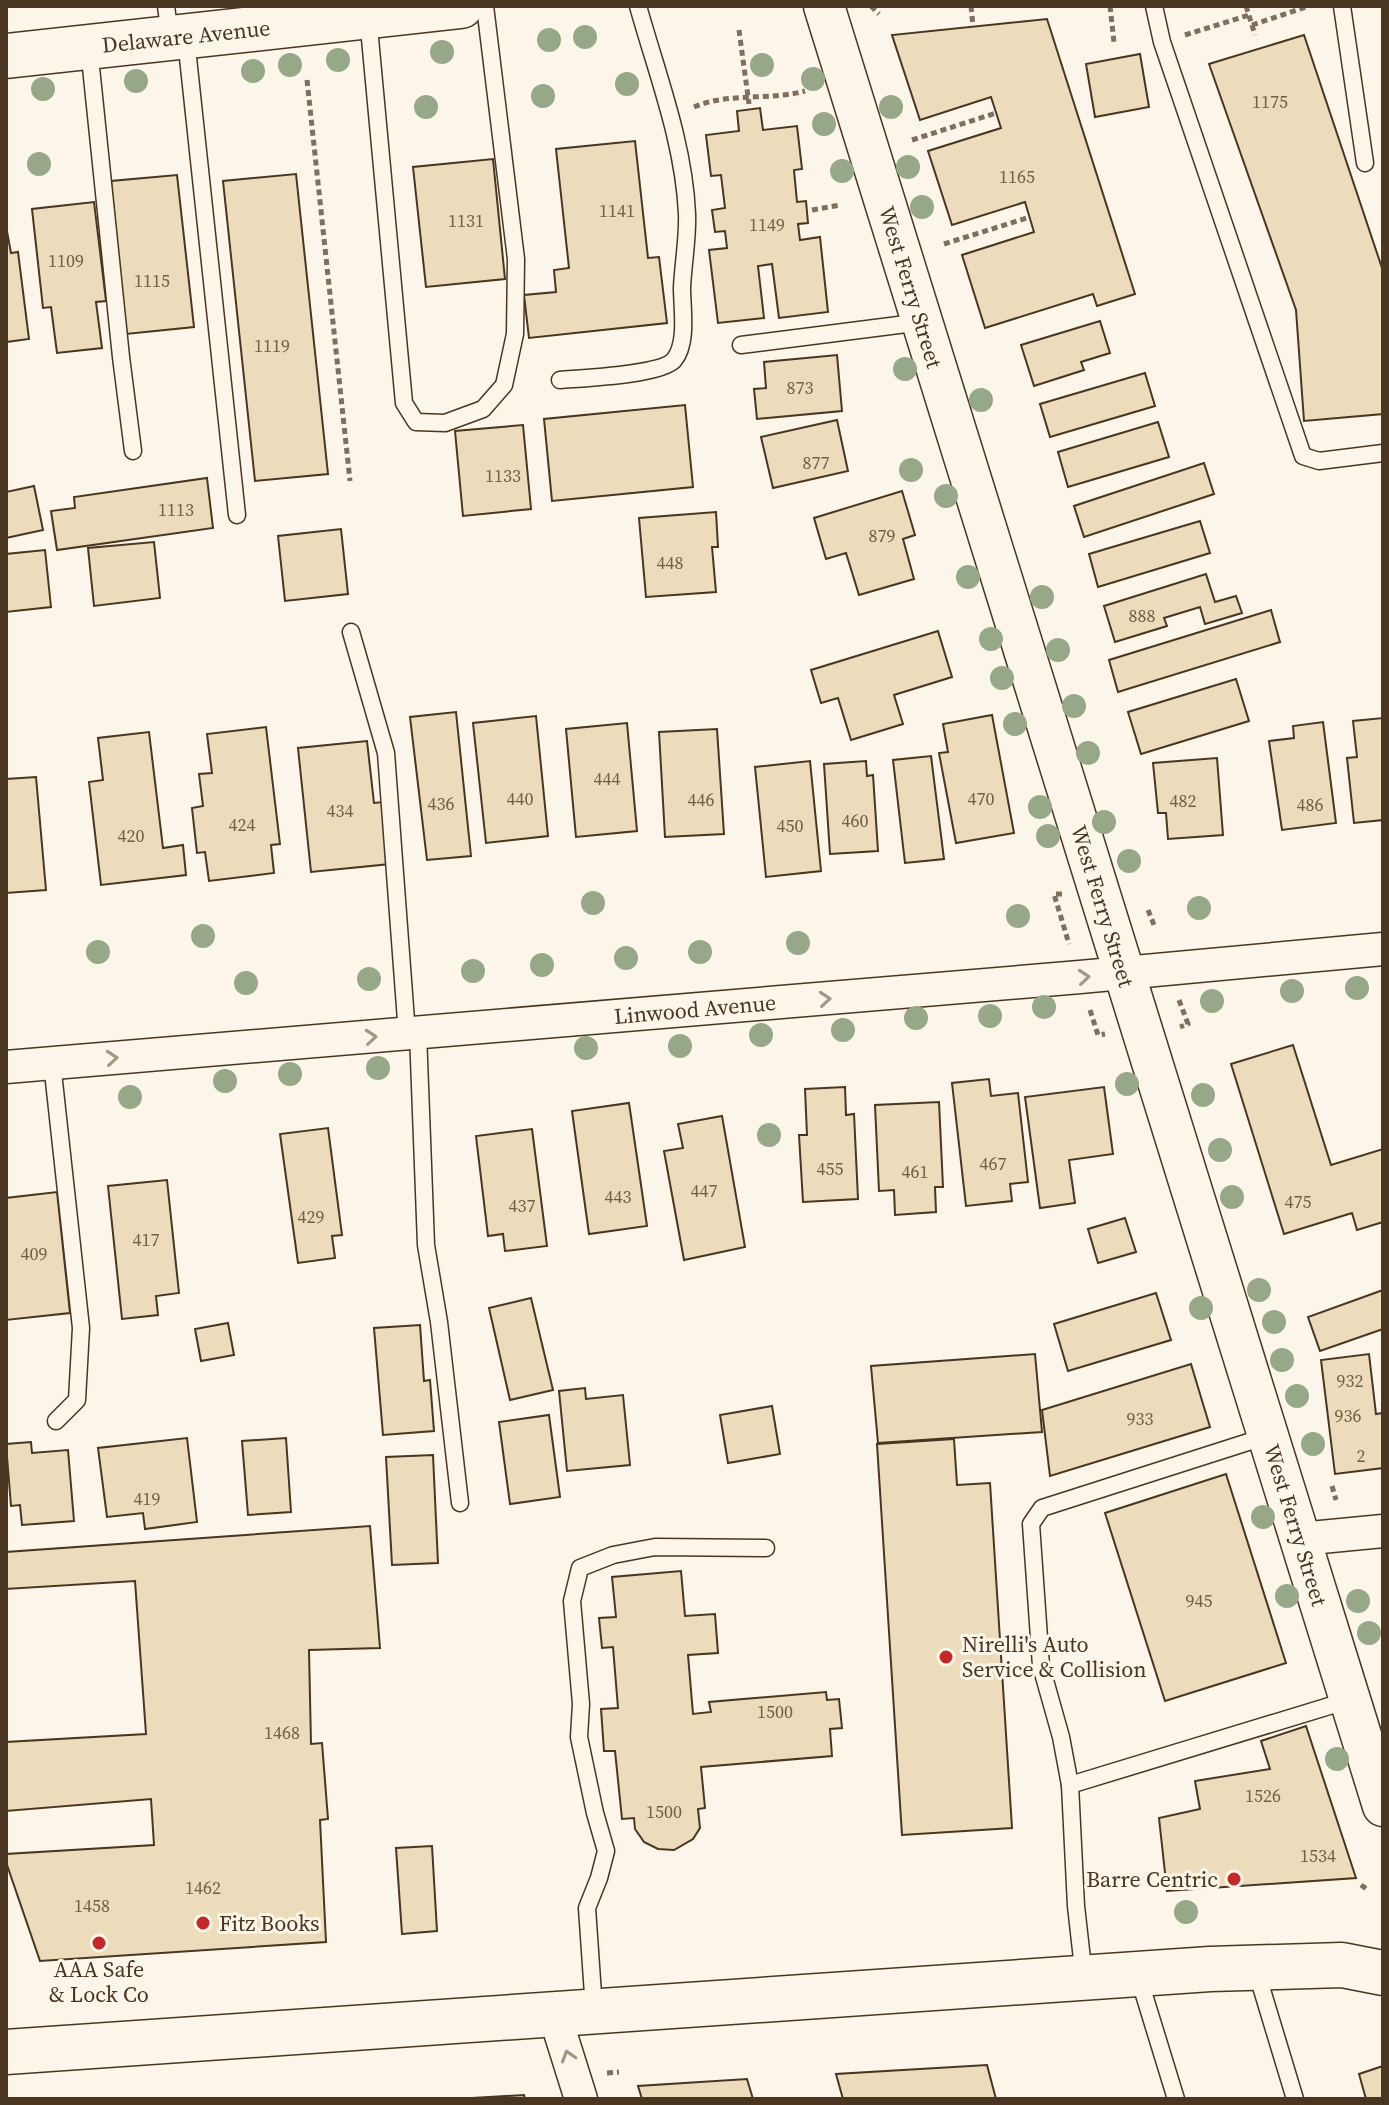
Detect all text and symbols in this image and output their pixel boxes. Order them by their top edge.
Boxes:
street label: Delaware Avenue [100,12,272,60]
house number: 1175 [1252,89,1288,114]
house number: 1165 [999,164,1035,189]
house number: 1141 [599,198,635,223]
street label: West Ferry Street [872,202,950,372]
house number: 1131 [448,208,484,233]
house number: 1149 [749,212,785,237]
house number: 1109 [48,248,84,273]
house number: 1115 [134,268,170,293]
house number: 1119 [254,333,290,358]
house number: 873 [787,375,814,400]
house number: 877 [803,450,830,475]
house number: 1133 [485,463,521,488]
house number: 1113 [158,497,194,522]
house number: 879 [869,523,896,548]
house number: 448 [657,550,684,575]
house number: 888 [1129,603,1156,628]
house number: 444 [594,766,621,791]
house number: 440 [507,786,534,811]
house number: 470 [968,786,995,811]
house number: 446 [688,787,715,812]
house number: 482 [1170,788,1197,813]
house number: 436 [428,791,455,816]
house number: 486 [1297,792,1324,817]
house number: 434 [327,798,354,823]
house number: 460 [842,808,869,833]
house number: 424 [229,812,256,837]
house number: 450 [777,813,804,838]
street label: West Ferry Street [1064,821,1142,991]
house number: 420 [118,823,145,848]
one-way arrow [1078,969,1091,986]
street label: Linwood Avenue [613,987,777,1031]
one-way arrow [819,990,832,1007]
one-way arrow [365,1028,378,1045]
one-way arrow [106,1050,119,1067]
house number: 467 [980,1151,1007,1176]
house number: 455 [817,1156,844,1181]
house number: 461 [902,1159,929,1184]
house number: 447 [691,1178,718,1203]
house number: 443 [605,1184,632,1209]
house number: 475 [1285,1189,1312,1214]
house number: 437 [509,1193,536,1218]
house number: 429 [298,1204,325,1229]
house number: 417 [133,1227,160,1252]
house number: 409 [21,1241,48,1266]
house number: 932 [1337,1368,1364,1393]
house number: 936 [1335,1403,1362,1428]
house number: 933 [1127,1406,1154,1431]
street label: West Ferry Street [1257,1440,1335,1610]
house number: 2 [1357,1443,1366,1468]
house number: 419 [134,1486,161,1511]
house number: 945 [1186,1588,1213,1613]
place label: Nirelli's Auto Service & Collision [962,1629,1147,1684]
marker: Nirelli's Auto Service & Collision [937,1648,955,1666]
house number: 1500 [757,1699,793,1724]
house number: 1468 [264,1720,300,1745]
house number: 1526 [1245,1783,1281,1808]
house number: 1500 [646,1799,682,1824]
house number: 1534 [1300,1843,1336,1868]
place label: Barre Centric [1086,1864,1218,1894]
marker: Barre Centric [1225,1870,1243,1888]
house number: 1462 [185,1875,221,1900]
house number: 1458 [74,1893,110,1918]
place label: Fitz Books [219,1908,320,1938]
marker: Fitz Books [194,1914,212,1932]
marker: AAA Safe & Lock Co [90,1934,108,1952]
place label: AAA Safe & Lock Co [49,1954,149,2009]
one-way arrow [561,2050,577,2064]

